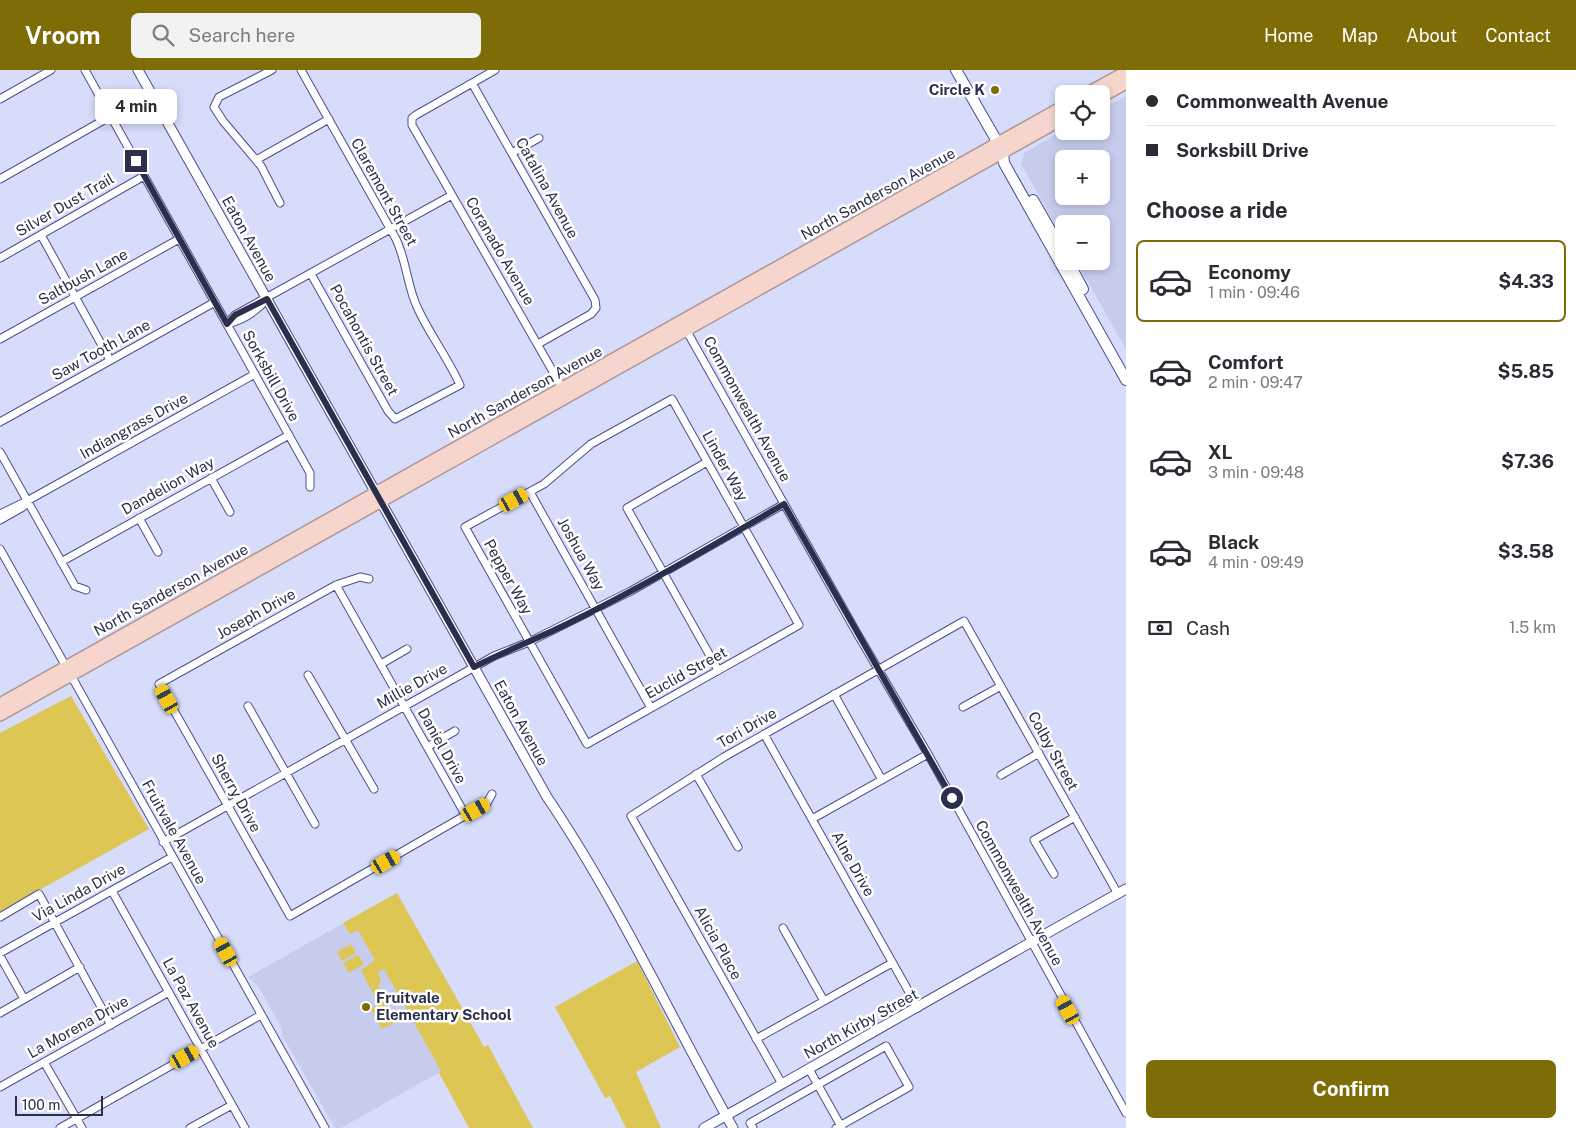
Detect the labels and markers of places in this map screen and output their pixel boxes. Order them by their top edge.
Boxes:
place label: Circle K [929,81,985,98]
marker: Circle K [989,84,1001,96]
place label: Fruitvale Elementary School [376,989,512,1023]
marker: Fruitvale Elementary School [360,1001,372,1013]

